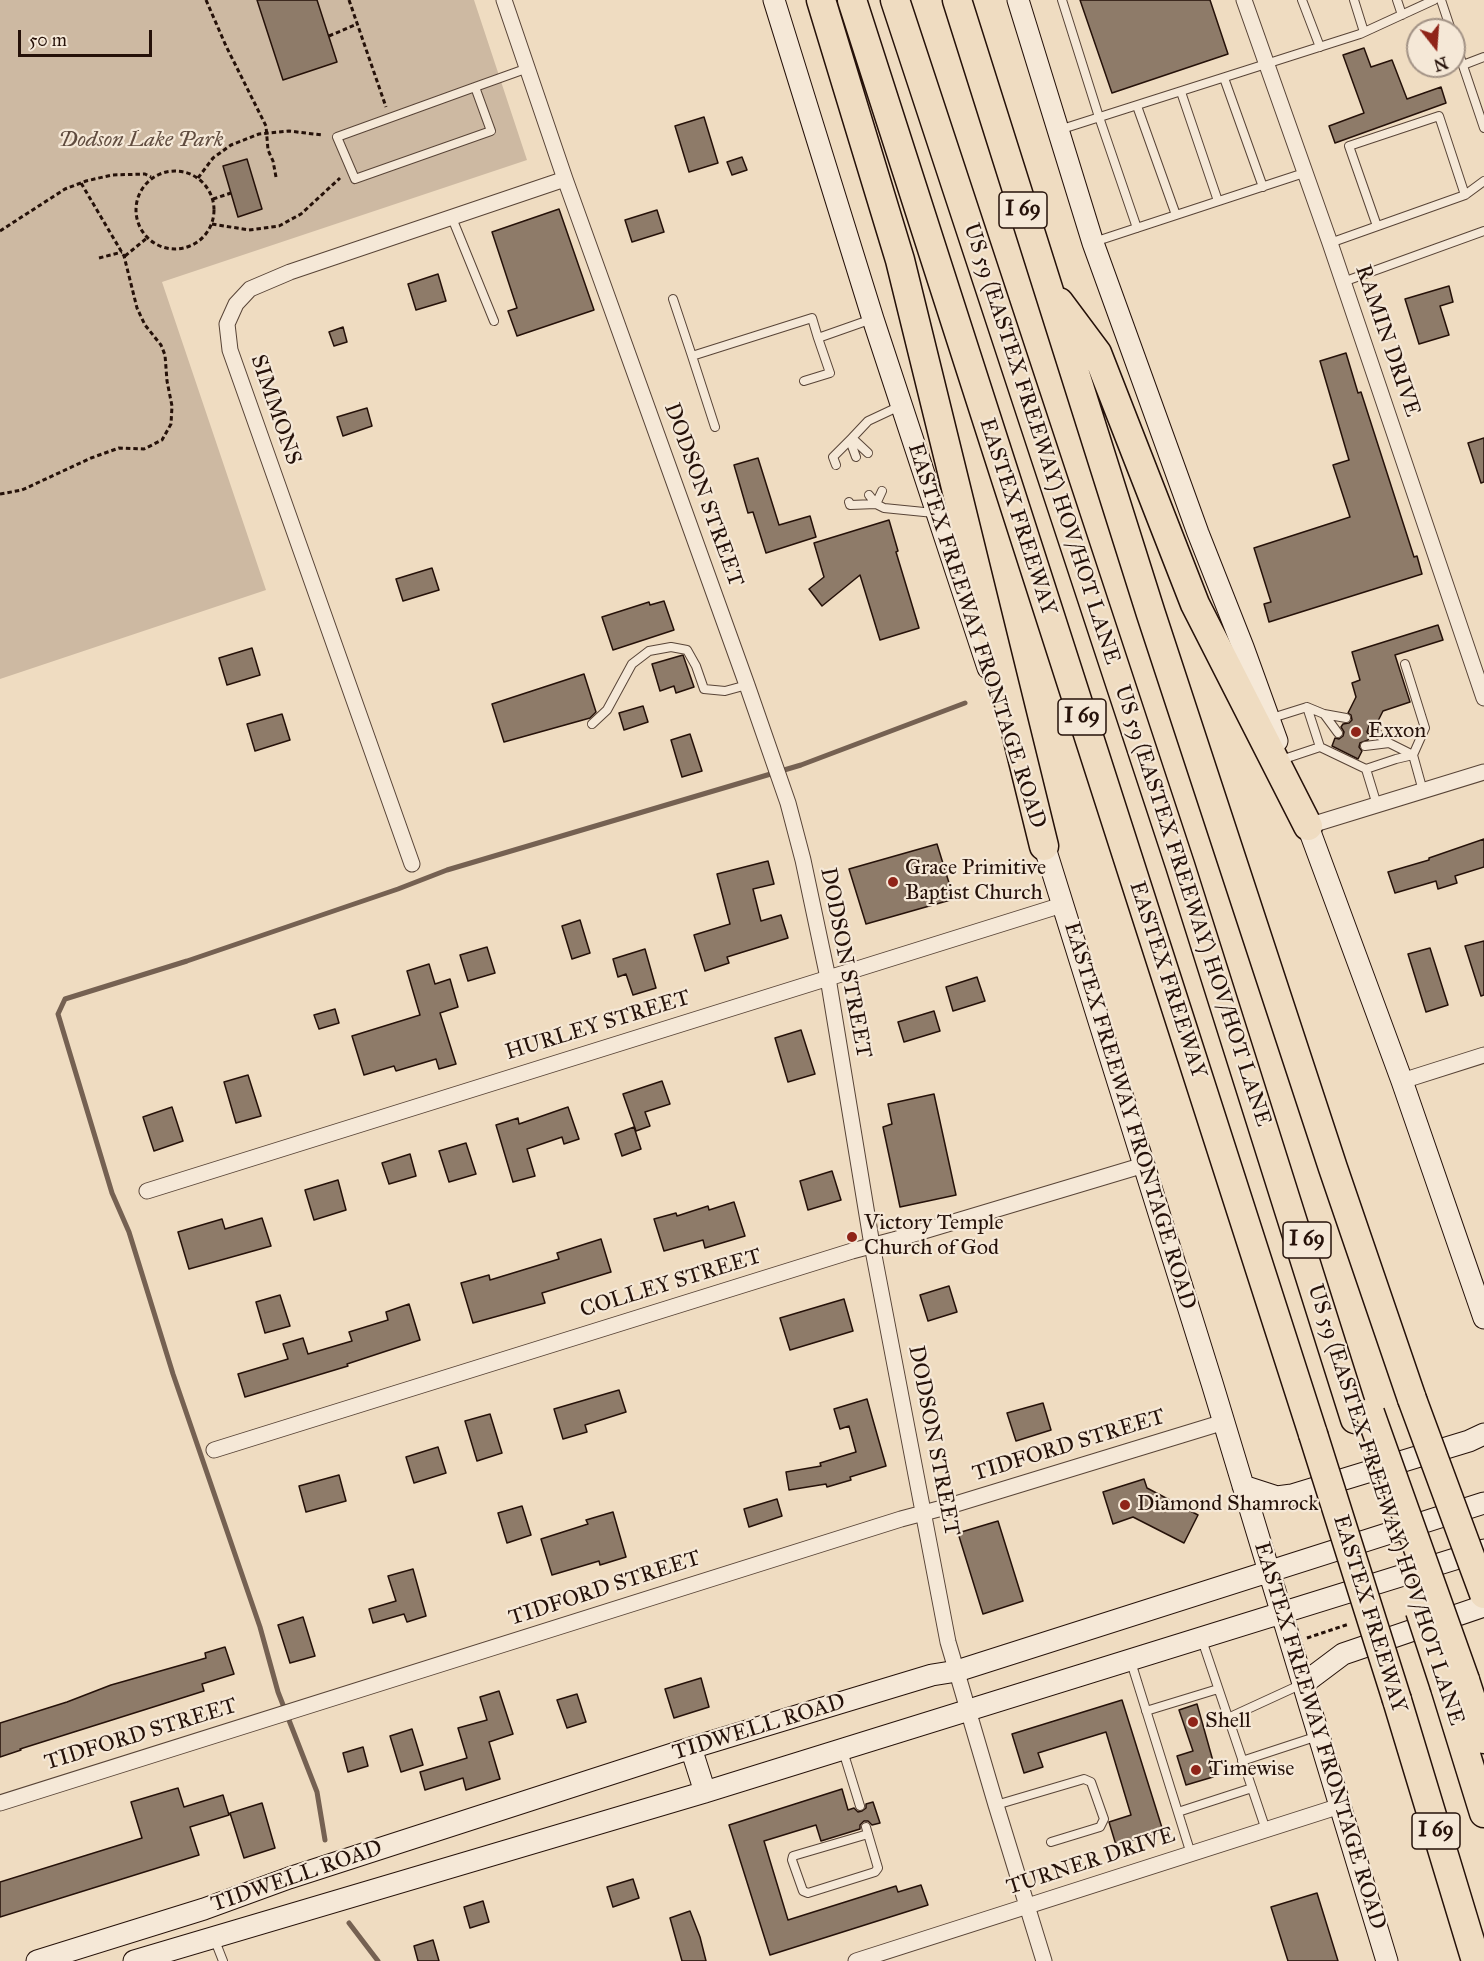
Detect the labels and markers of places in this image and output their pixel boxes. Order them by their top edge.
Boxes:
place label: Exxon [1368,719,1426,745]
marker: Exxon [1349,725,1363,739]
place label: Grace Primitive Baptist Church [905,856,1046,908]
marker: Grace Primitive Baptist Church [886,875,900,889]
place label: Victory Temple Church of God [864,1211,1004,1262]
marker: Victory Temple Church of God [845,1230,859,1244]
place label: Diamond Shamrock [1137,1492,1319,1518]
marker: Diamond Shamrock [1118,1498,1132,1512]
place label: Shell [1205,1709,1251,1735]
marker: Shell [1186,1715,1200,1729]
place label: Timewise [1208,1757,1294,1783]
marker: Timewise [1189,1763,1203,1777]

